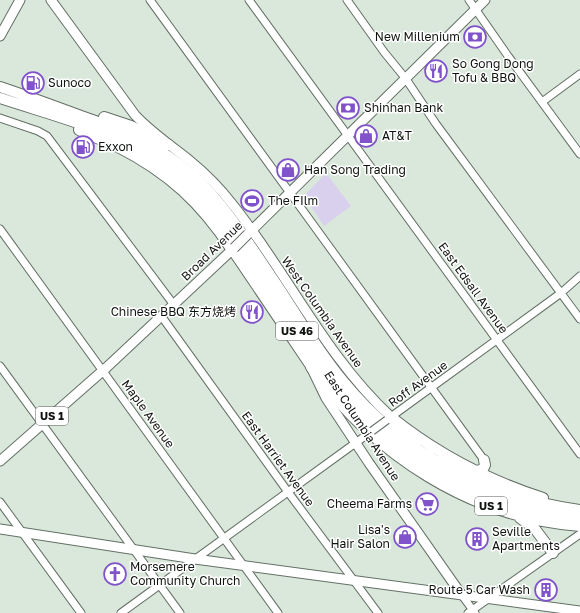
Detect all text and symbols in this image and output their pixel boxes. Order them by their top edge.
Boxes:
bank icon: New Millenium [462,24,488,50]
place label: New Millenium [375,29,460,44]
place label: So Gong Dong Tofu & BBQ [452,56,534,85]
restaurant icon: So Gong Dong Tofu & BBQ [423,58,449,84]
fuel station icon: Sunoco [20,70,46,96]
place label: Sunoco [48,75,91,90]
bank icon: Shinhan Bank [335,95,361,121]
place label: Shinhan Bank [364,100,443,115]
shop icon: AT&T [353,123,379,149]
place label: AT&T [382,128,413,143]
fuel station icon: Exxon [70,134,96,160]
place label: Exxon [98,139,133,154]
shop icon: Han Song Trading [275,157,301,183]
place label: Han Song Trading [304,162,406,177]
sports icon: The FIlm [239,188,265,214]
place label: The FIlm [268,193,318,208]
street label: Broad Avenue [178,218,245,284]
street label: East Edsall Avenue [435,239,511,336]
street label: West Columbia Avenue [278,253,366,370]
restaurant icon: Chinese BBQ 东方烧烤 [239,299,265,325]
place label: Chinese BBQ 东方烧烤 [111,304,236,319]
road number: US 46 [276,322,318,340]
street label: Roff Avenue [385,357,450,410]
street label: East Columbia Avenue [321,368,404,483]
street label: Maple Avenue [119,377,178,451]
road number: US 1 [36,407,68,425]
street label: East Harriet Avenue [239,408,318,509]
supermarket icon: Cheema Farms [414,491,440,517]
place label: Cheema Farms [327,496,412,511]
road number: US 1 [475,497,507,515]
place label: Lisa's Hair Salon [330,522,390,551]
shop icon: Lisa's Hair Salon [392,524,418,550]
place label: Seville Apartments [492,524,560,553]
building icon: Seville Apartments [464,526,490,552]
place label: Morsemere Community Church [130,559,241,588]
church icon: Morsemere Community Church [102,561,128,587]
building icon: Route 5 Car Wash [533,577,559,603]
place label: Route 5 Car Wash [429,582,530,597]

